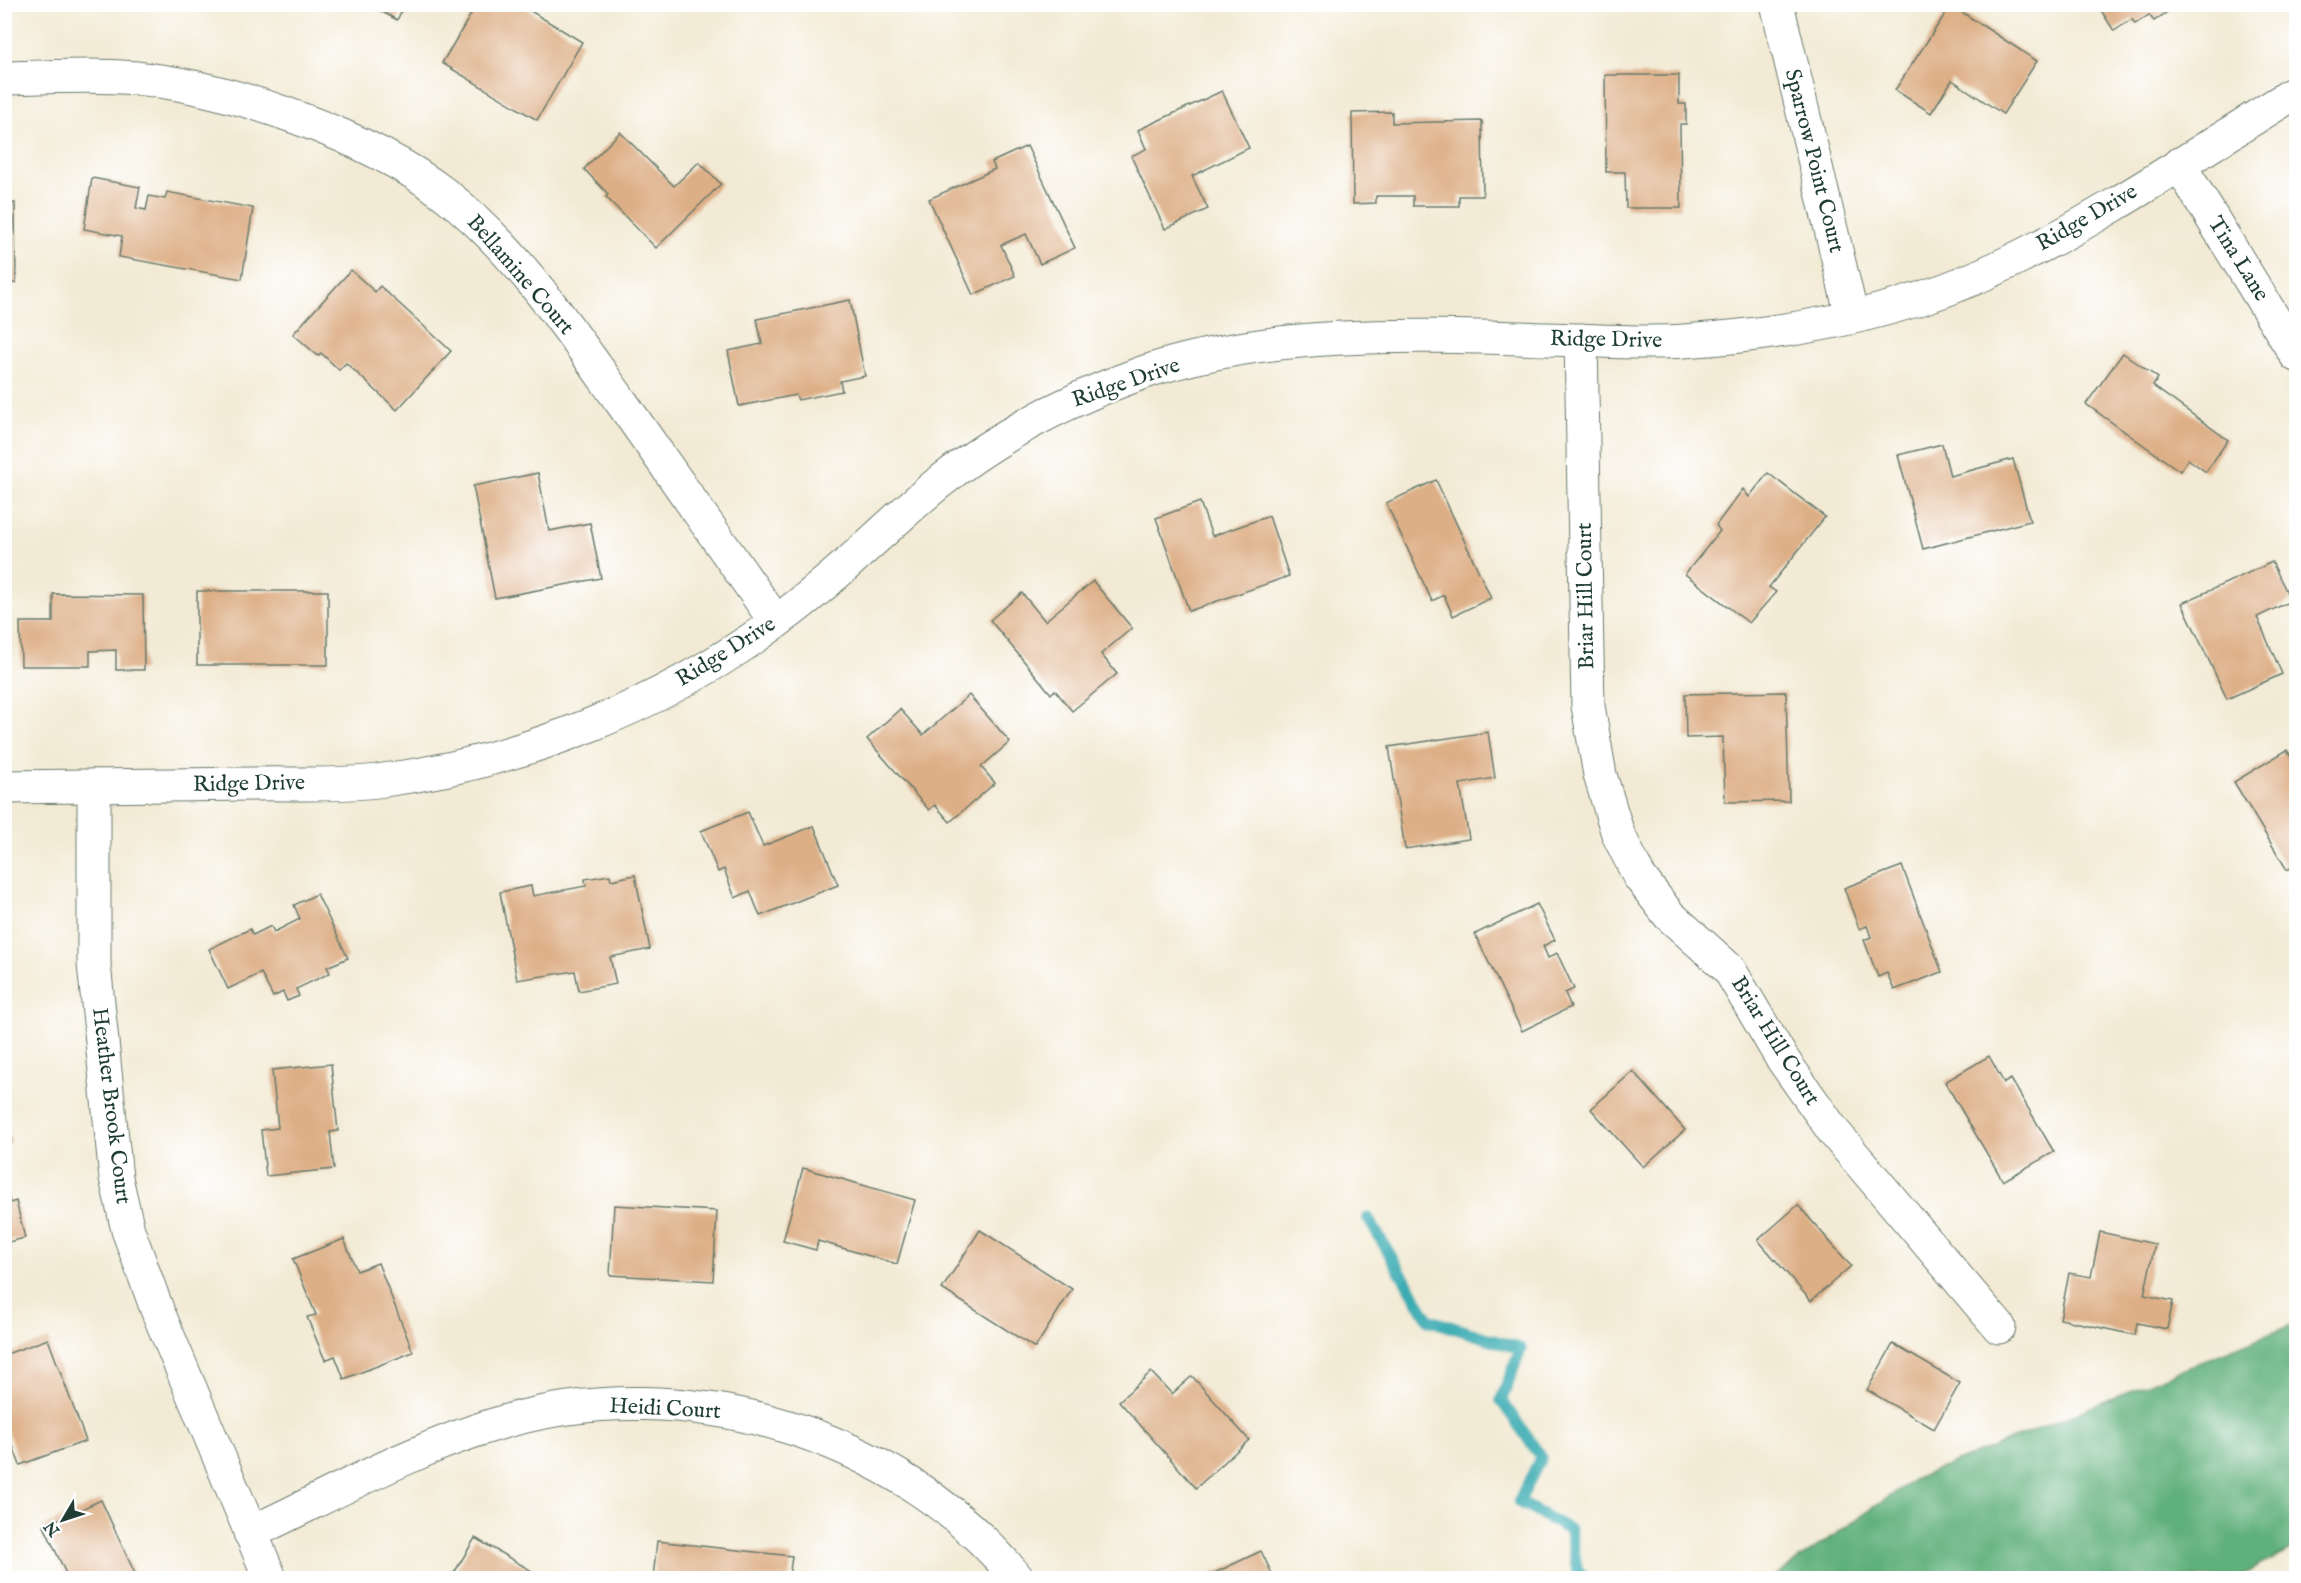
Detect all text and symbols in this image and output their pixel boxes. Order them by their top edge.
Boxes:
street label: Sparrow Point Court [1778,66,1850,256]
street label: Ridge Drive [2031,178,2143,258]
street label: Bellamine Court [460,209,580,341]
street label: Tina Lane [2201,211,2275,307]
street label: Ridge Drive [1550,325,1662,355]
street label: Ridge Drive [1068,351,1184,415]
street label: Briar Hill Court [1571,522,1601,670]
street label: Ridge Drive [671,610,781,694]
street label: Ridge Drive [193,769,305,799]
street label: Briar Hill Court [1724,971,1826,1111]
street label: Heather Brook Court [85,1006,137,1206]
street label: Heidi Court [609,1392,722,1426]
north arrow [33,1490,93,1550]
text: N [41,1516,66,1541]

